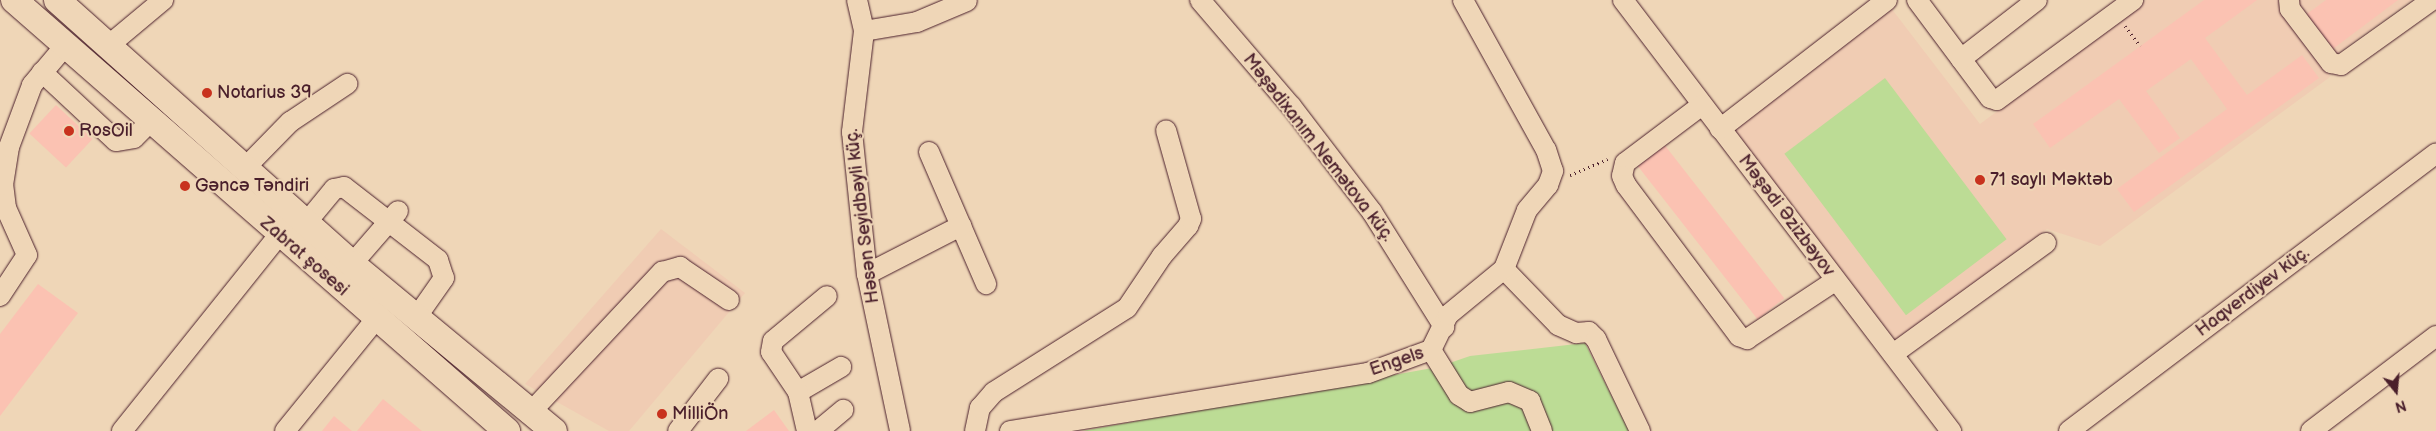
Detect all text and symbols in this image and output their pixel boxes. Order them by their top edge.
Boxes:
street label: Məşədixanım Nemətova küç. [1238,50,1398,246]
place label: Notarius 39 [217,82,312,104]
marker: Notarius 39 [201,87,213,99]
place label: RosOil [79,120,133,142]
marker: RosOil [63,125,75,137]
street label: Həsən Seyidbəyli küç. [842,127,884,305]
street label: Məşədi Əzizbəyov [1733,151,1839,281]
place label: 71 saylı Məktəb [1990,169,2113,191]
marker: 71 saylı Məktəb [1974,174,1986,186]
place label: Gəncə Təndiri [195,175,310,197]
marker: Gəncə Təndiri [179,180,191,192]
street label: Zabrat şosesi [255,213,353,301]
street label: Haqverdiyev küç. [2192,242,2314,342]
street label: Engels [1367,343,1427,381]
north arrow [2371,366,2421,416]
text: N [2393,396,2408,415]
place label: MilliÖn [672,403,729,425]
marker: MilliÖn [656,408,668,420]

